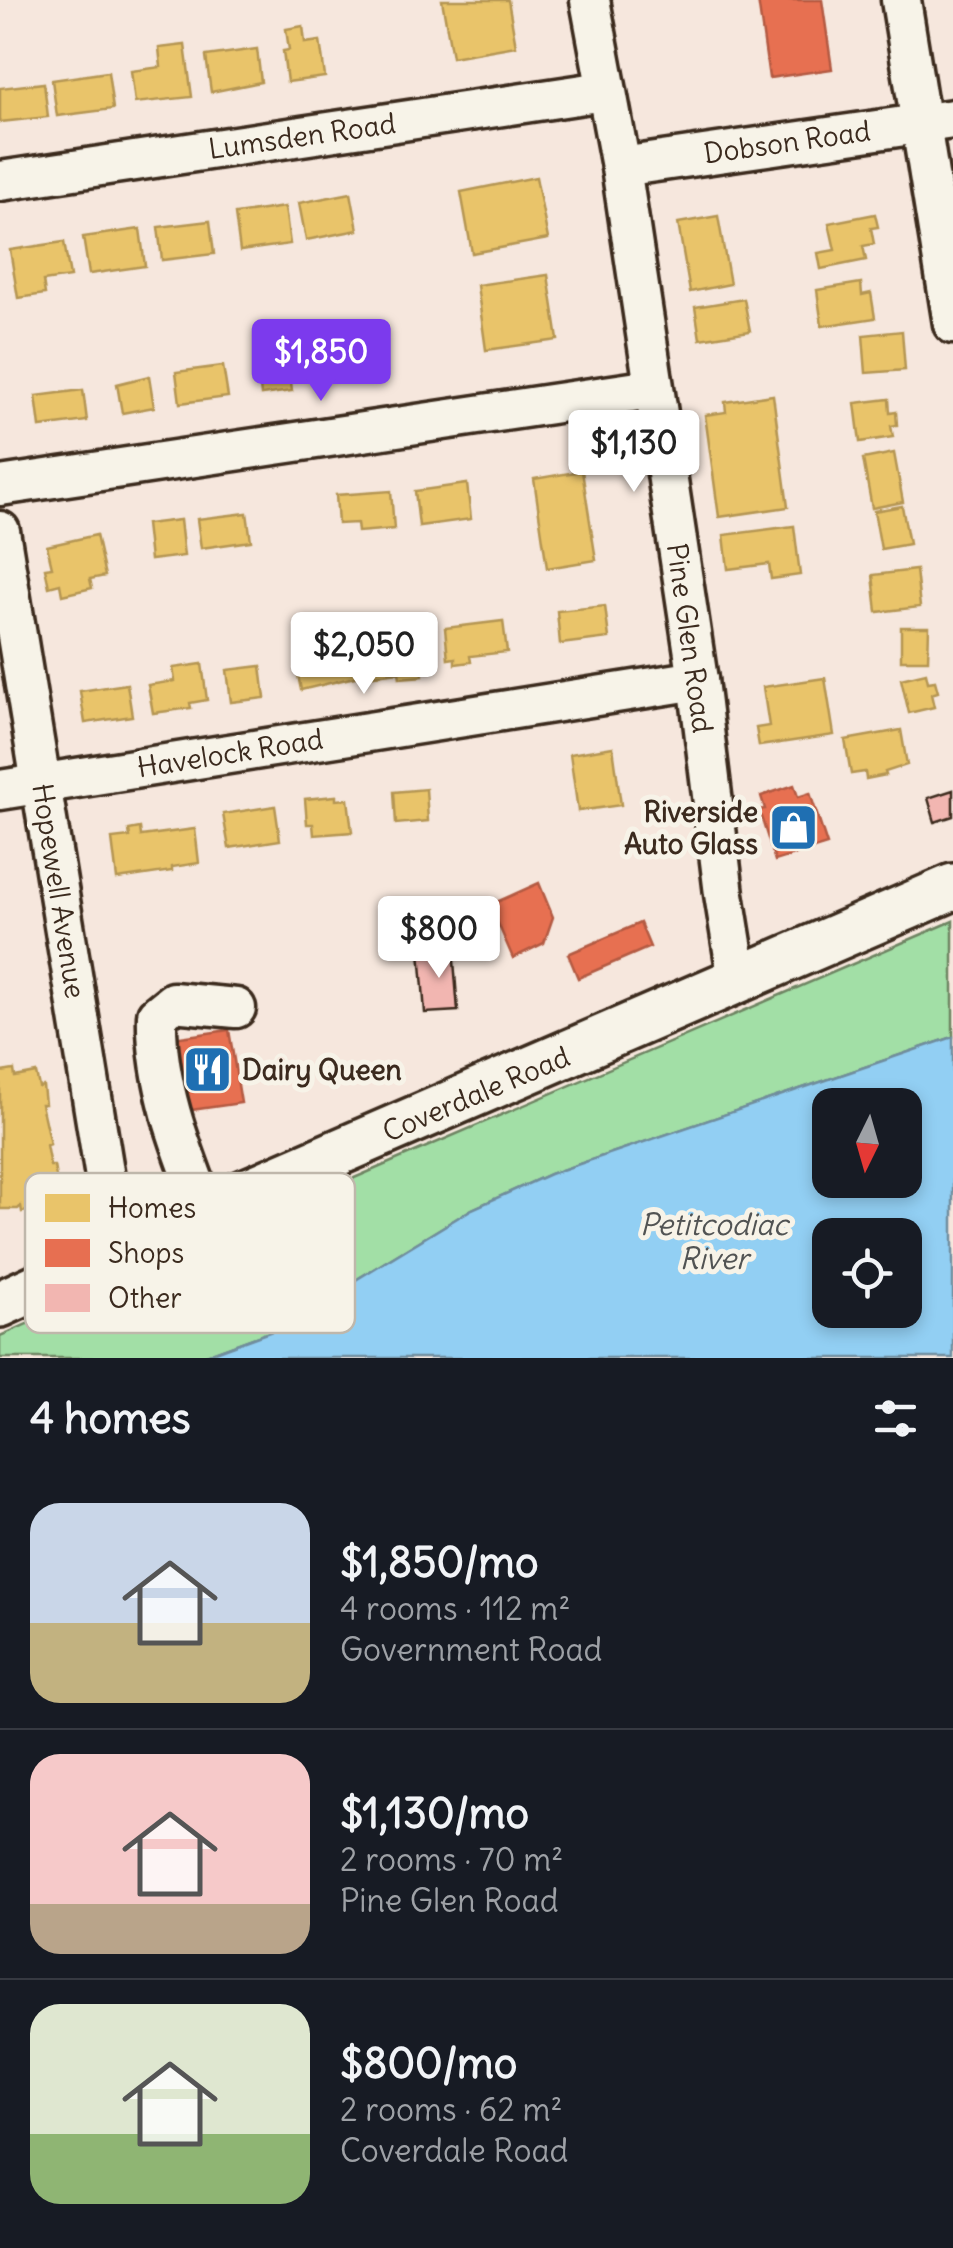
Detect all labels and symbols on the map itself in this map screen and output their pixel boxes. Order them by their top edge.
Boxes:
street label: Lumsden Road [206,105,398,167]
street label: Dobson Road [701,112,873,172]
pin: $1,850 [240,319,402,404]
pin: $1,130 [553,410,715,495]
street label: Pine Glen Road [659,541,721,735]
pin: $2,050 [283,612,445,697]
street label: Havelock Road [135,721,325,785]
street label: Hopewell Avenue [24,781,94,1001]
place label: Riverside Auto Glass [624,794,758,862]
shop icon: Riverside Auto Glass [767,802,819,854]
pin: $800 [380,896,498,981]
street label: Coverdale Road [377,1038,575,1150]
restaurant icon: Dairy Queen [181,1044,233,1096]
place label: Dairy Queen [242,1052,402,1088]
north arrow [812,1088,922,1198]
legend [25,1173,355,1333]
text: Homes [108,1190,196,1226]
water label: Petitcodiac River [640,1205,791,1277]
text: Shops [108,1235,184,1271]
text: Other [108,1280,182,1316]

